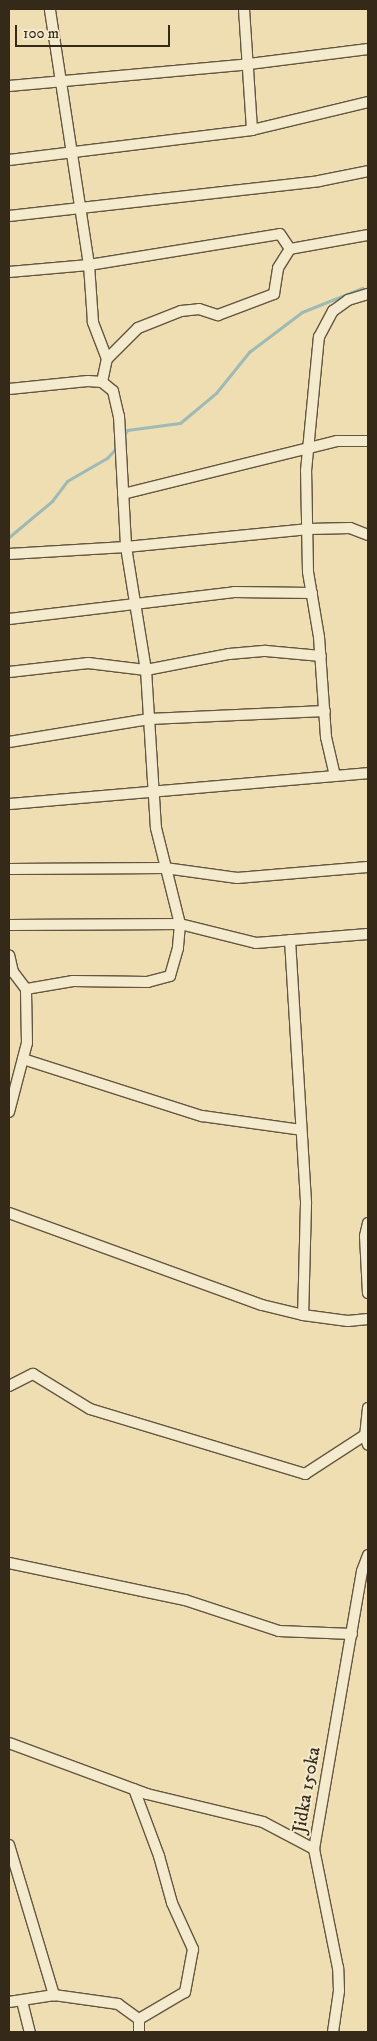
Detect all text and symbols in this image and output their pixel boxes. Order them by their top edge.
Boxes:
scale bar [18,15,172,47]
text: 100 m [23,24,59,43]
street label: Jidka 150ka [288,1745,326,1835]

